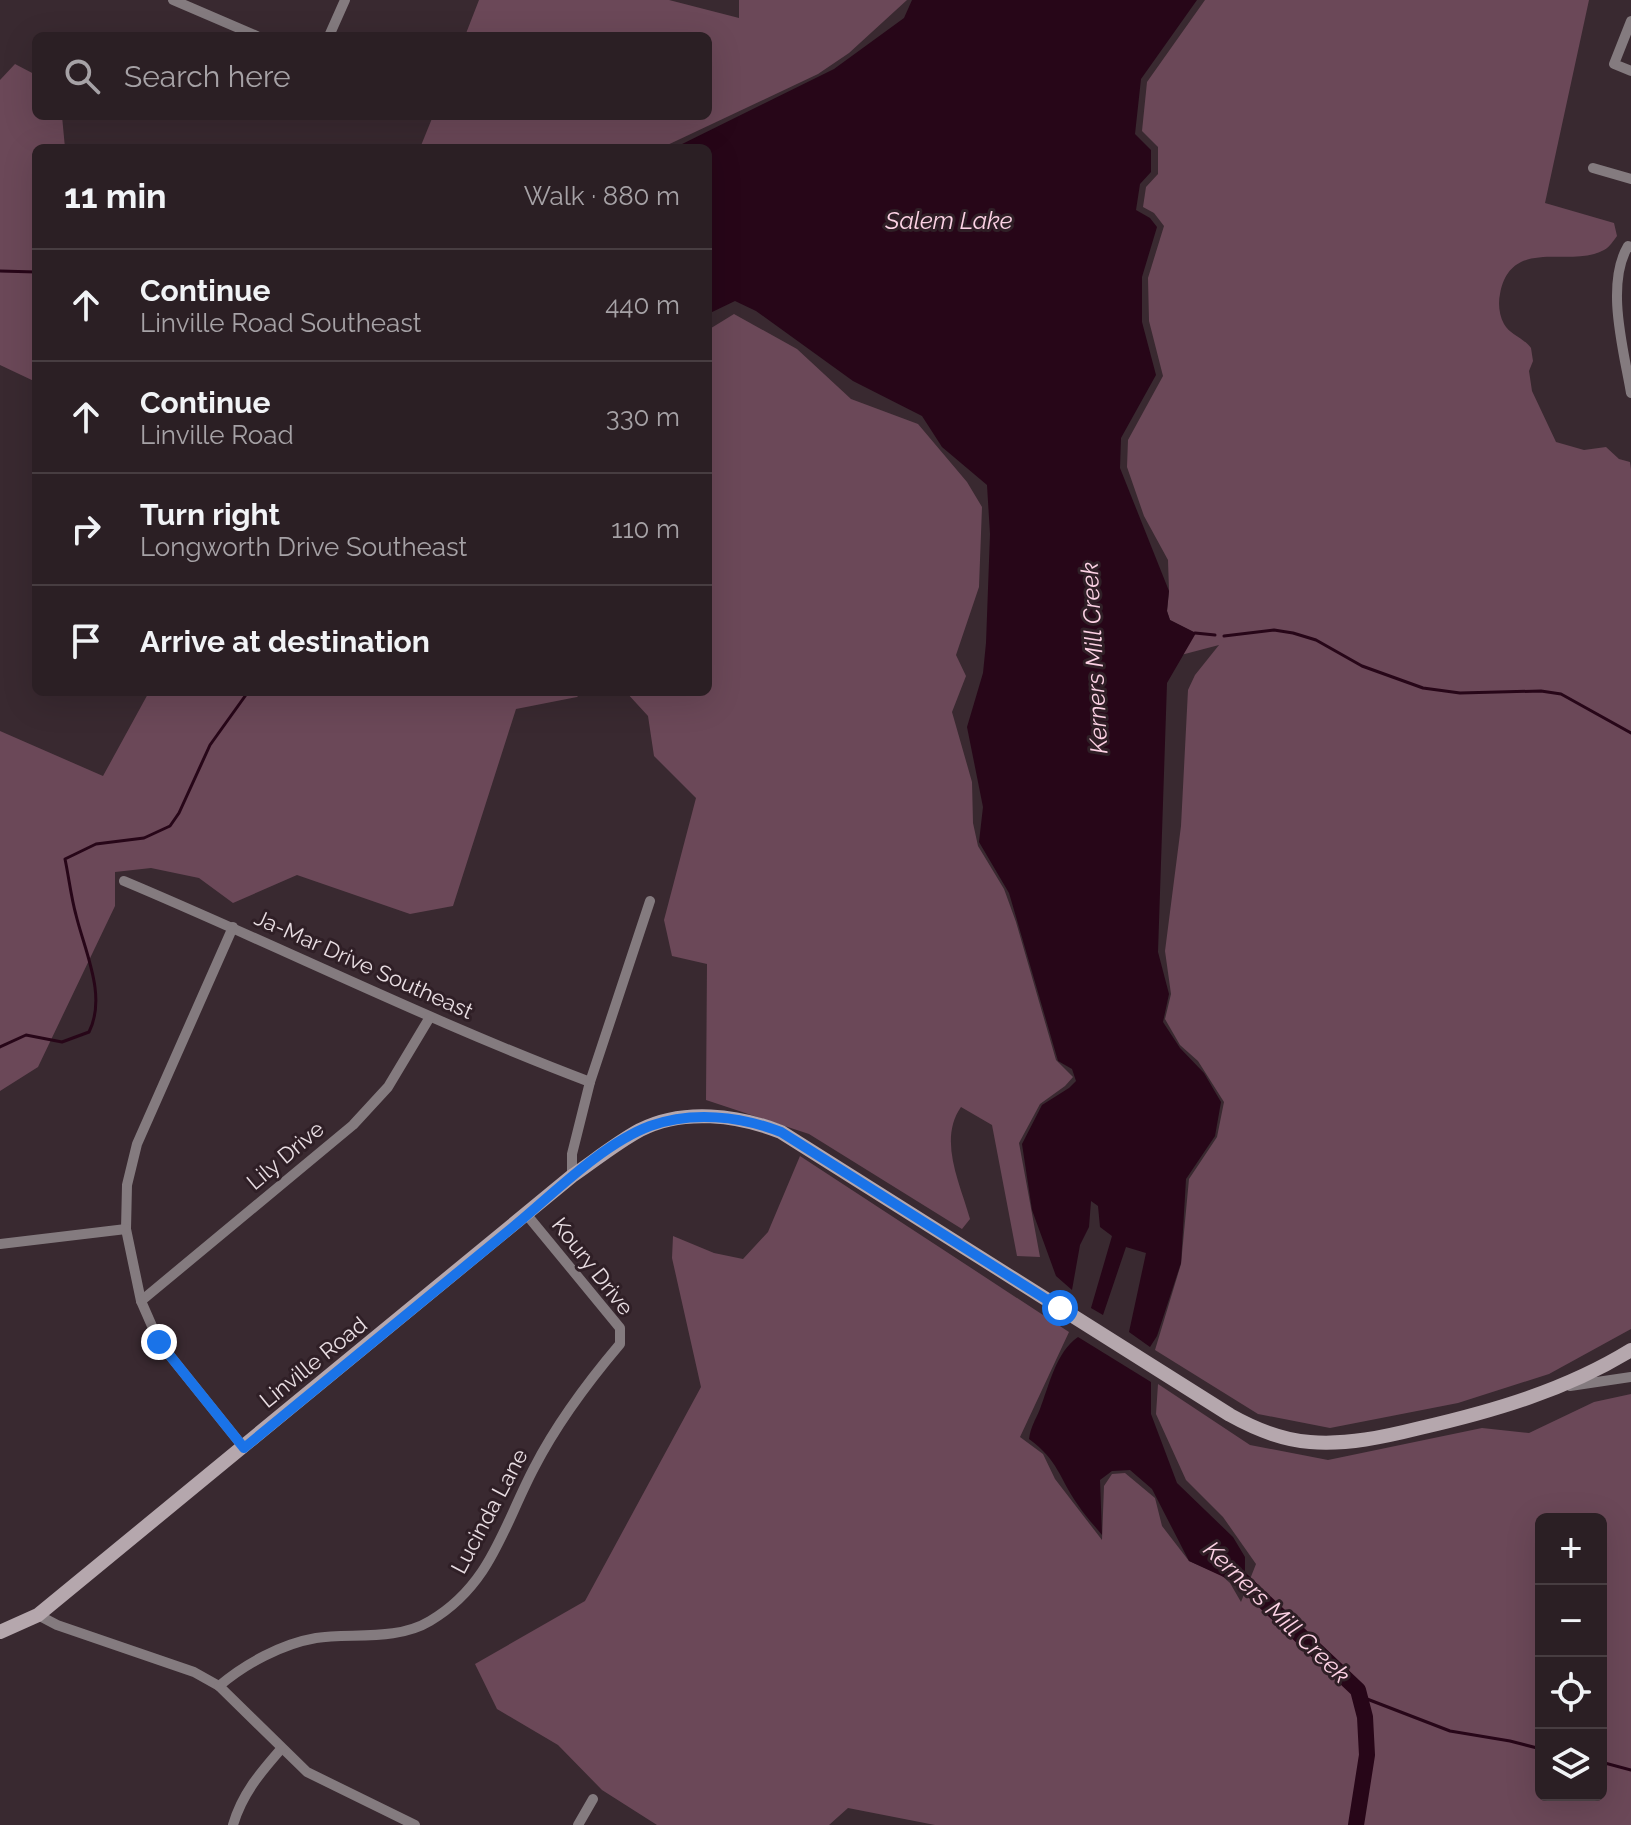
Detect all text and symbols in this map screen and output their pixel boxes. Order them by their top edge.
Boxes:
search box [32,32,712,120]
icon: search [60,54,104,98]
text: Search here [124,59,291,94]
text: 11 min [64,176,167,216]
text: Walk · 880 m [524,181,680,211]
water label: Salem Lake [884,206,1013,235]
text: Continue [140,273,271,308]
icon: ahead [64,283,108,327]
text: 440 m [605,290,680,320]
text: Linville Road Southeast [140,308,422,338]
text: Continue [140,385,271,420]
icon: ahead [64,395,108,439]
text: 330 m [606,402,680,432]
text: Linville Road [140,420,294,450]
text: Turn right [140,497,280,532]
icon: right [64,507,108,551]
text: 110 m [611,514,680,544]
text: Longworth Drive Southeast [140,532,467,562]
water label: Kerners Mill Creek [1074,561,1114,755]
icon: arrive [64,619,108,663]
text: Arrive at destination [140,624,430,659]
street label: Ja-Mar Drive Southeast [251,904,478,1024]
street label: Lily Drive [241,1115,329,1195]
street label: Koury Drive [547,1212,639,1320]
route start [1042,1290,1078,1326]
street label: Linville Road [254,1311,372,1413]
route end [141,1324,177,1360]
street label: Lucinda Lane [445,1444,533,1578]
map controls [1535,1513,1607,1801]
button: + [1535,1513,1607,1585]
water label: Kerners Mill Creek [1198,1535,1356,1689]
button: − [1535,1585,1607,1657]
button: locate [1535,1657,1607,1729]
button: layers [1535,1729,1607,1801]

